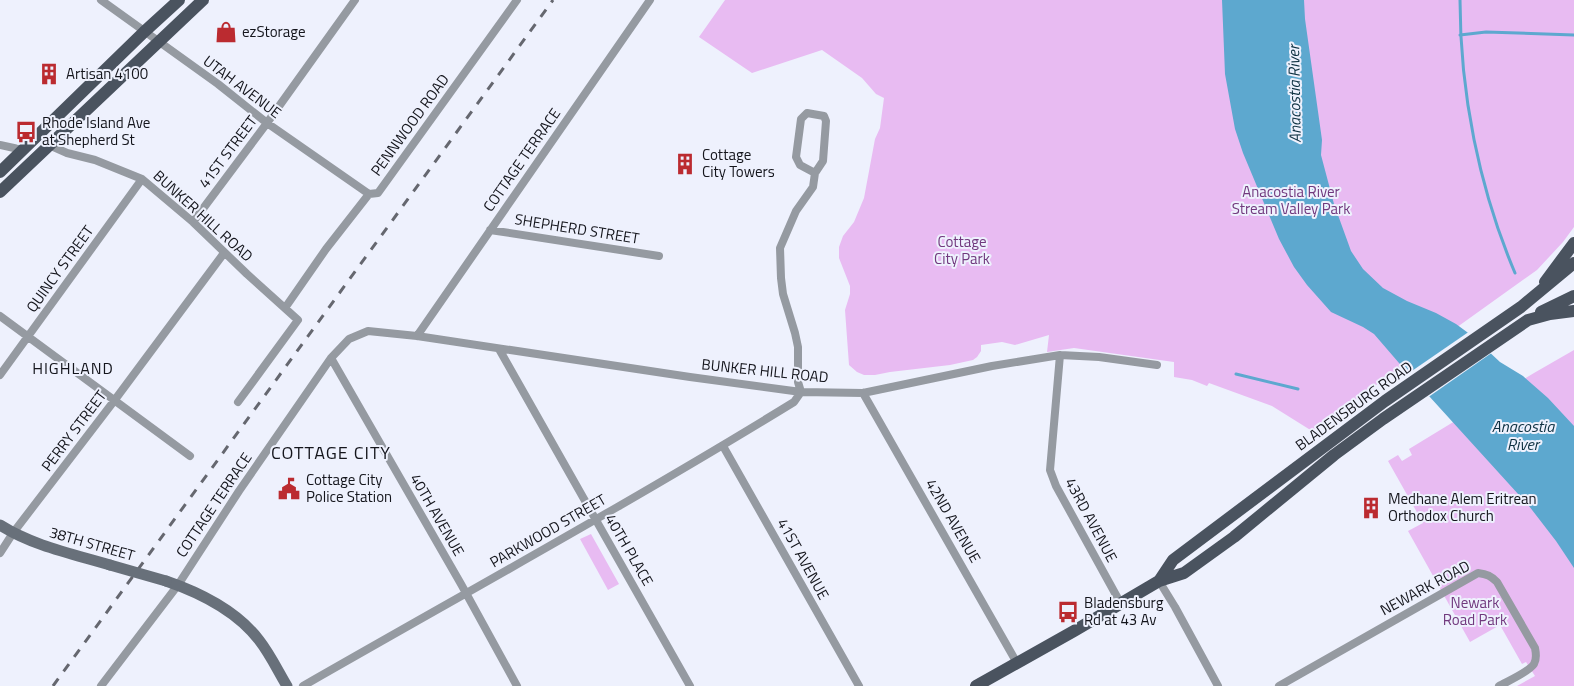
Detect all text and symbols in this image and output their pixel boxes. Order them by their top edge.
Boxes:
shop icon: ezStorage [213,19,239,45]
place label: ezStorage [242,20,306,43]
water label: Anacostia River [1281,43,1307,143]
street label: UTAH AVENUE [198,49,286,124]
building icon: Artisan 4100 [36,61,62,87]
place label: Artisan 4100 [66,62,148,85]
street label: PENNWOOD ROAD [365,69,454,180]
street label: COTTAGE TERRACE [477,103,566,216]
street label: 41ST STREET [193,110,263,193]
place label: Rhode Island Ave at Shepherd St [42,111,150,151]
bus stop icon: Rhode Island Ave at Shepherd St [13,119,39,145]
place label: Cottage City Towers [702,143,775,183]
building icon: Cottage City Towers [672,151,698,177]
street label: BUNKER HILL ROAD [148,164,258,267]
park label: Anacostia River Stream Valley Park [1232,180,1350,220]
street label: SHEPHERD STREET [513,207,641,250]
street label: QUINCY STREET [20,220,99,317]
park label: Cottage City Park [934,230,990,270]
street label: BUNKER HILL ROAD [700,352,830,389]
street label: BLADENSBURG ROAD [1290,355,1417,456]
district label: HIGHLAND [32,356,114,380]
street label: PERRY STREET [35,385,112,476]
water label: Anacostia River [1492,414,1555,456]
district label: COTTAGE CITY [271,439,391,466]
street label: COTTAGE TERRACE [170,448,257,562]
place label: Cottage City Police Station [306,468,392,508]
street label: 40TH AVENUE [405,469,470,560]
street label: 43RD AVENUE [1060,473,1123,566]
street label: 42ND AVENUE [920,474,987,567]
public building icon: Cottage City Police Station [276,476,302,502]
place label: Medhane Alem Eritrean Orthodox Church [1388,487,1537,527]
street label: PARKWOOD STREET [485,488,610,573]
building icon: Medhane Alem Eritrean Orthodox Church [1358,495,1384,521]
street label: 40TH PLACE [600,510,659,590]
street label: 41ST AVENUE [772,514,835,604]
street label: 38TH STREET [47,520,138,567]
street label: NEWARK ROAD [1376,554,1474,621]
place label: Bladensburg Rd at 43 Av [1084,591,1164,631]
park label: Newark Road Park [1443,591,1507,631]
bus stop icon: Bladensburg Rd at 43 Av [1055,599,1081,625]

